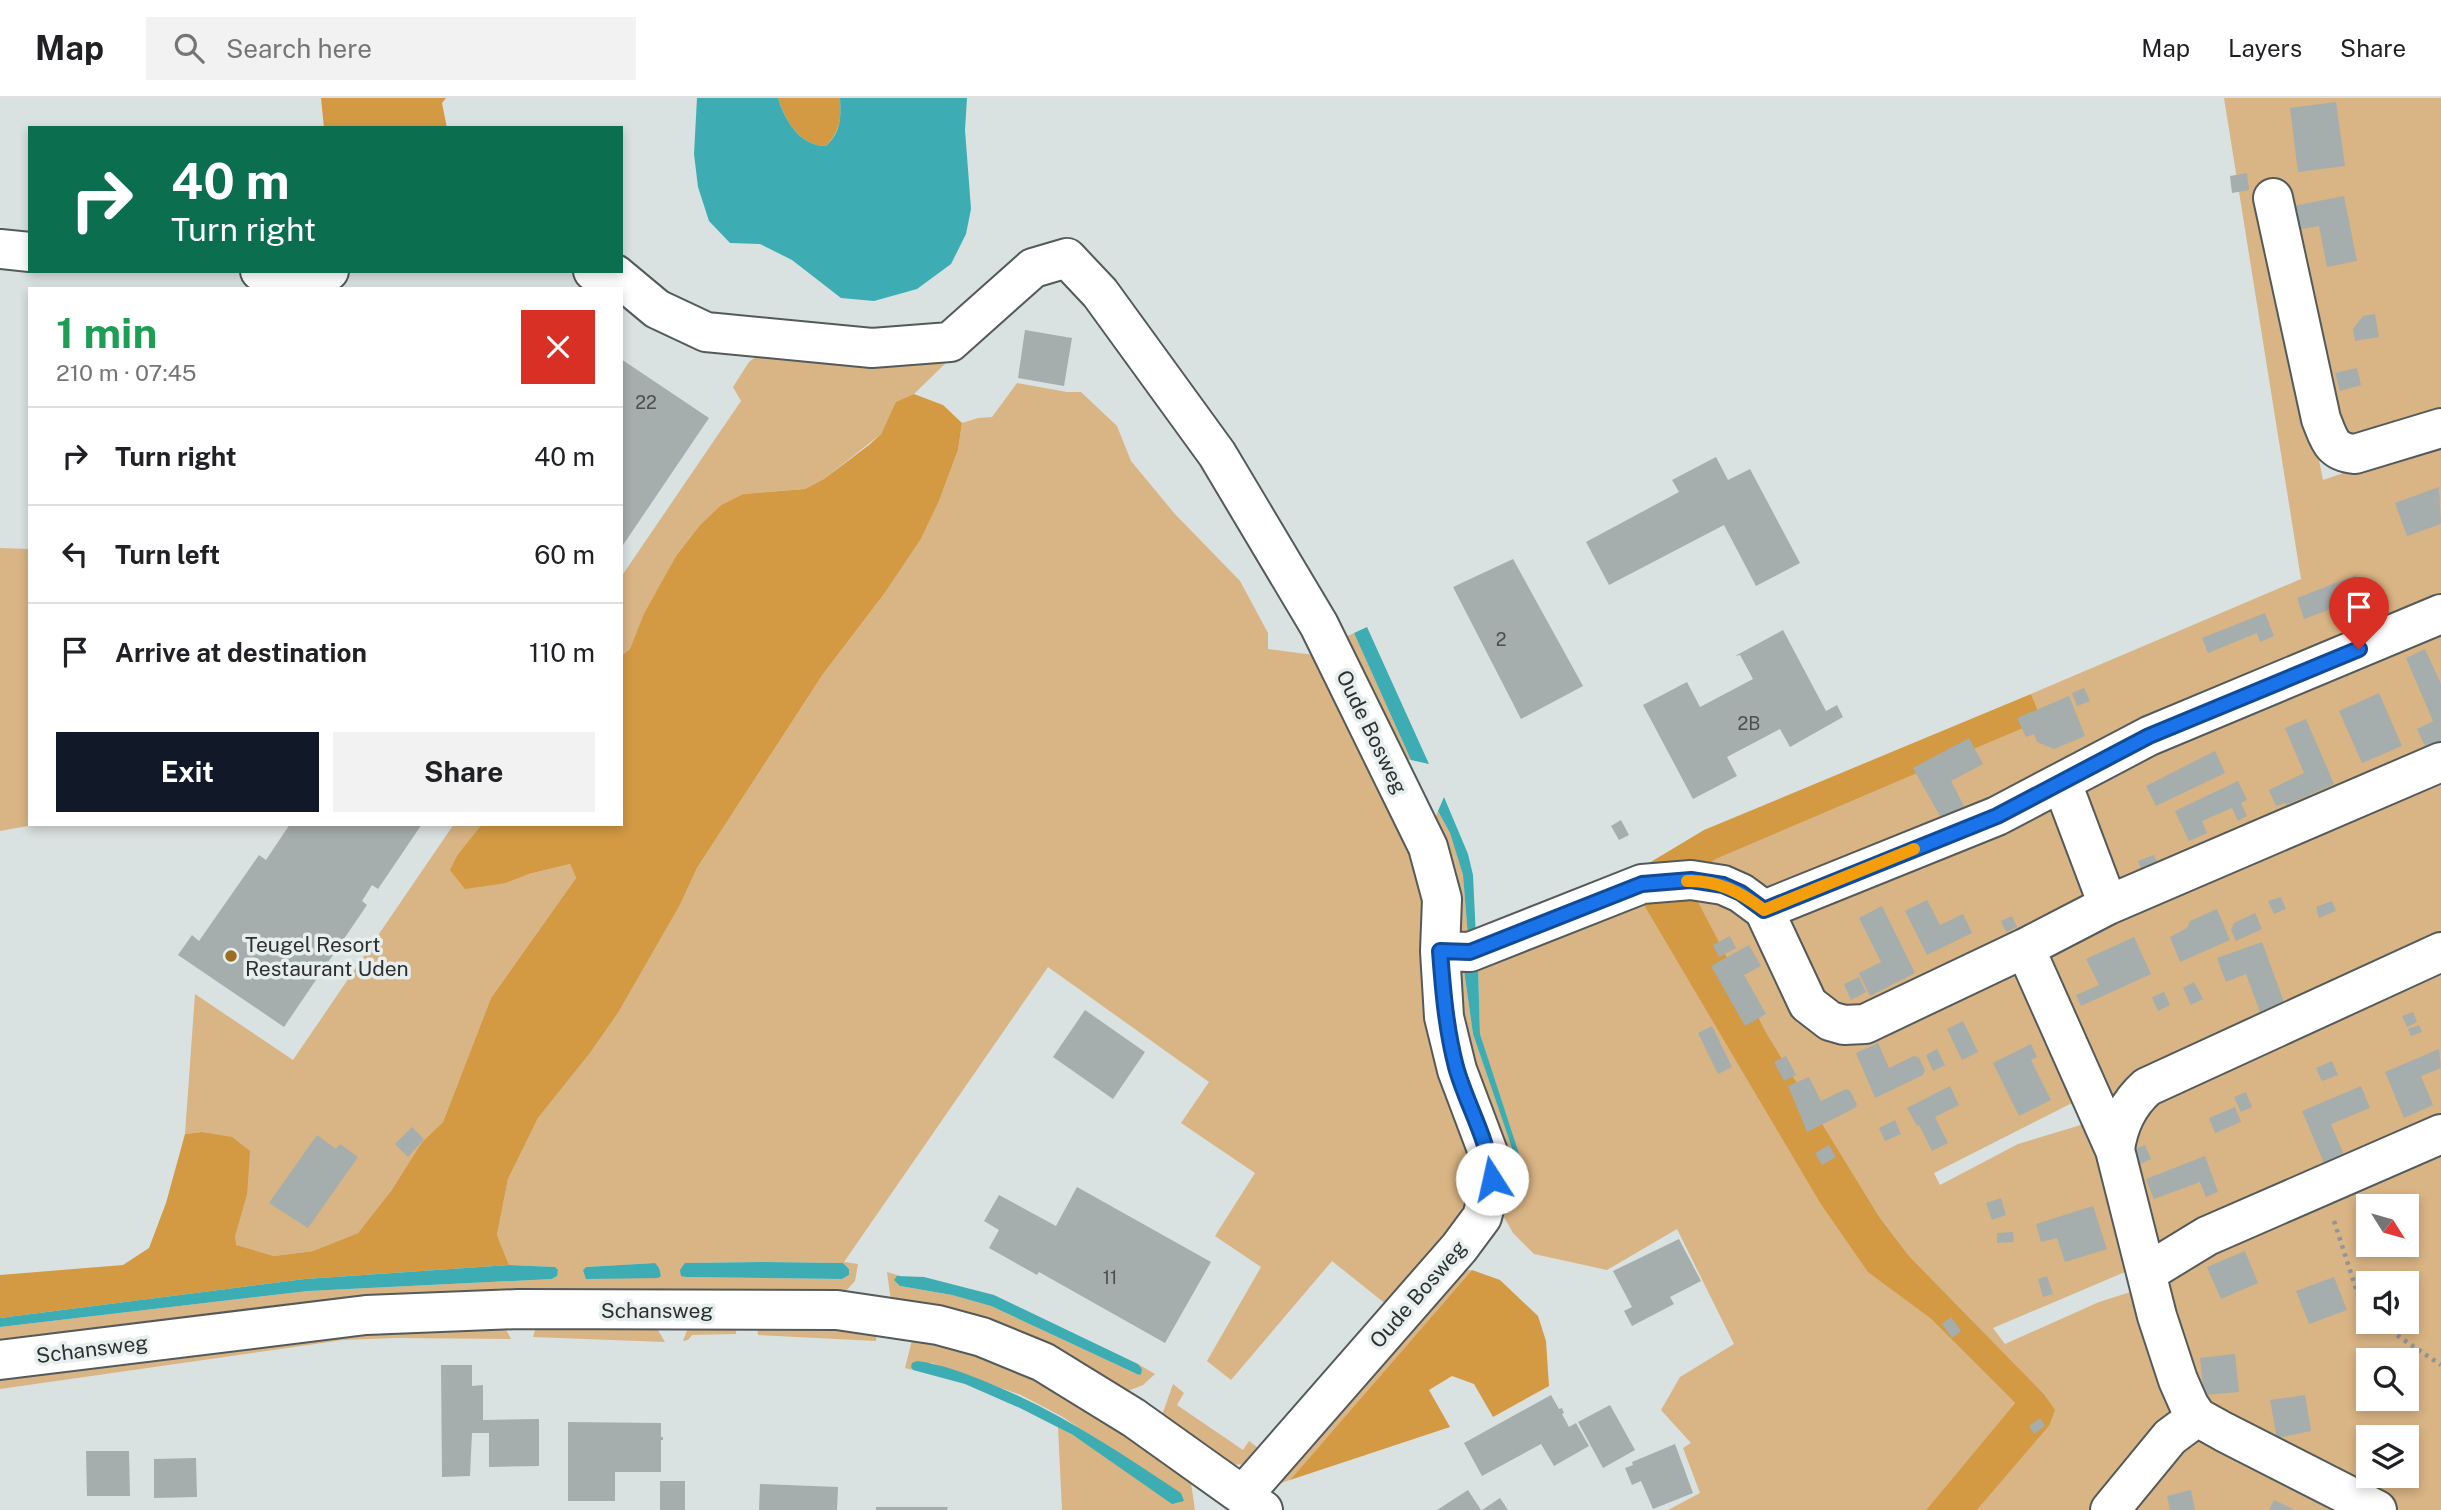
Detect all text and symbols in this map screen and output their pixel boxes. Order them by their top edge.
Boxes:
search box [146,17,636,80]
text: Map [35,29,104,67]
icon: search [170,29,208,67]
text: Search here [226,33,372,64]
text: Map [2141,34,2190,62]
text: Layers [2228,34,2302,62]
text: Share [2340,34,2406,62]
text: 40 m [171,152,290,210]
icon: right [56,154,147,245]
text: Turn right [171,211,316,248]
text: 1 min [56,308,157,357]
button: close [521,310,595,384]
text: 210 m · 07:45 [56,359,196,386]
house number: 22 [635,392,657,413]
icon: right [56,437,94,475]
text: Turn right [115,441,237,472]
text: 40 m [534,441,595,472]
icon: left [56,535,94,573]
text: Turn left [115,539,220,570]
text: 60 m [534,539,595,570]
pin [2329,577,2389,649]
icon: arrive [2340,588,2378,626]
house number: 2 [1496,629,1506,650]
icon: arrive [56,633,94,671]
text: Arrive at destination [115,637,367,668]
text: 110 m [529,637,595,668]
street label: Oude Bosweg [1331,666,1413,798]
house number: 2B [1738,713,1760,734]
button: Exit [56,732,319,812]
button: Share [333,732,595,812]
place label: Teugel Resort Restaurant Uden [245,932,409,981]
marker: Teugel Resort Restaurant Uden [223,948,239,964]
position arrow [1455,1142,1529,1216]
north arrow [2356,1194,2418,1256]
map controls [2356,1194,2419,1488]
street label: Oude Bosweg [1364,1235,1472,1353]
house number: 11 [1103,1267,1117,1288]
button: sound [2356,1271,2419,1334]
street label: Schansweg [601,1298,713,1323]
street label: Schansweg [35,1330,149,1368]
button: search [2356,1348,2419,1411]
button: layers [2356,1425,2419,1488]

